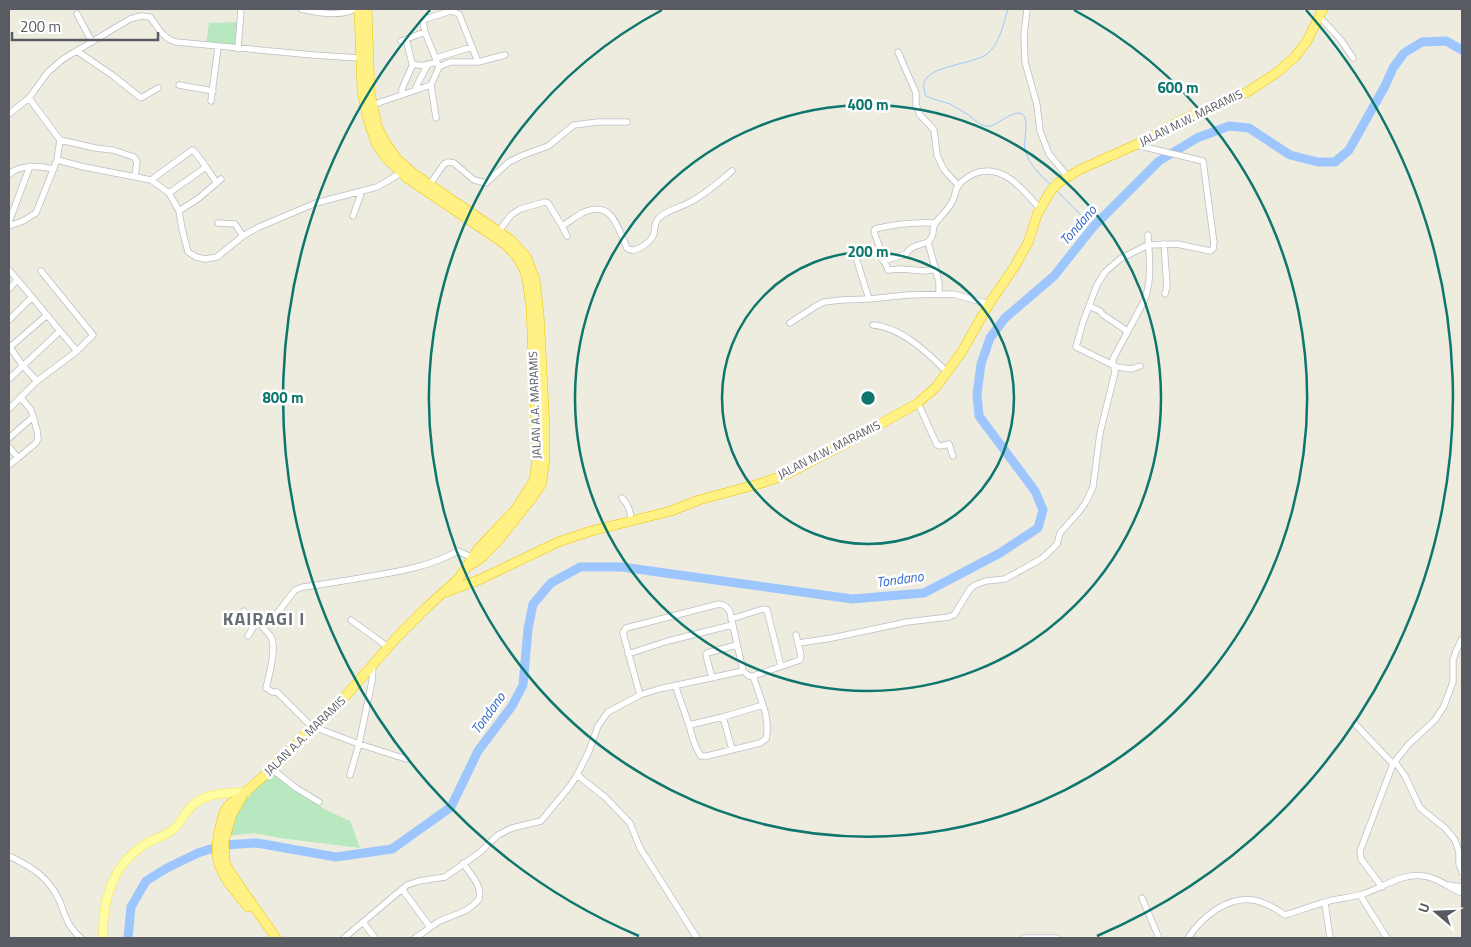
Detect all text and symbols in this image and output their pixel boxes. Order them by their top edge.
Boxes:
scale bar [12,10,159,42]
text: 200 m [20,15,61,38]
text: 600 m [1157,76,1199,99]
street label: JALAN M.W. MARAMIS [1136,84,1246,151]
text: 400 m [847,93,889,116]
water label: Tondano [1054,199,1102,249]
text: 200 m [847,240,889,263]
street label: JALAN A.A. MARAMIS [523,351,546,459]
text: 800 m [262,386,304,409]
centre of rings [859,389,877,407]
street label: JALAN M.W. MARAMIS [774,415,884,484]
water label: Tondano [875,565,926,592]
district label: KAIRAGI I [223,605,305,632]
water label: Tondano [465,687,511,738]
street label: JALAN A.A. MARAMIS [259,691,350,780]
north arrow [1411,887,1461,937]
text: U [1412,900,1435,915]

